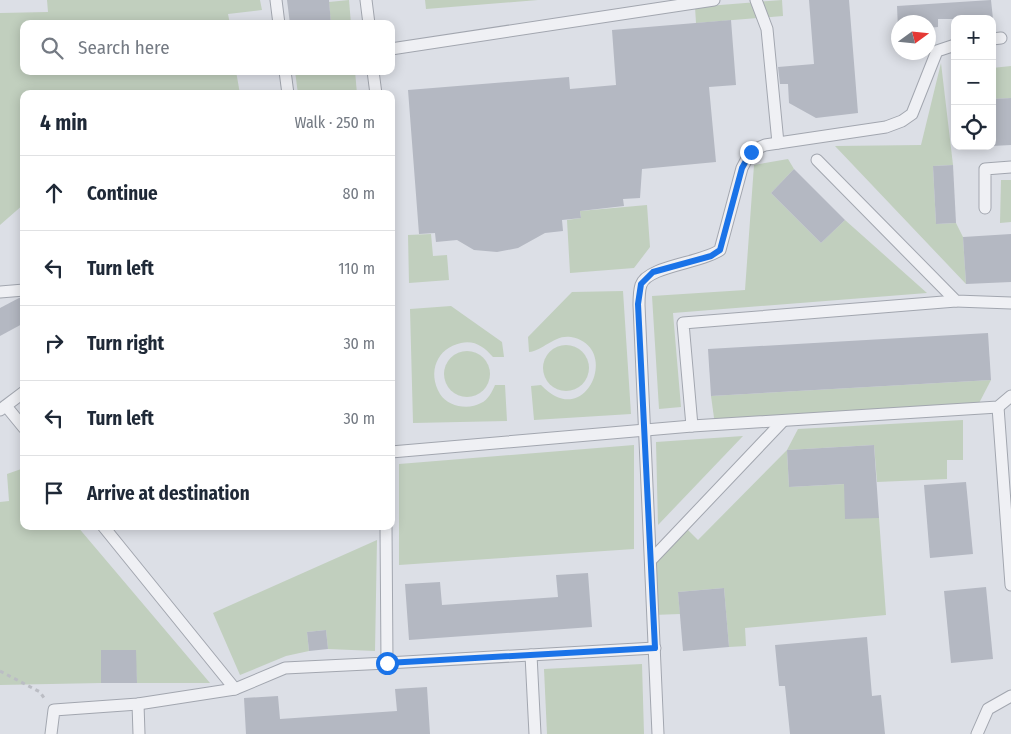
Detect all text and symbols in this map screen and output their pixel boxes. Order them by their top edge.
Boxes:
north arrow [891,15,936,60]
map controls [951,15,996,150]
button: + [951,15,996,60]
search box [20,20,395,75]
icon: search [38,34,66,62]
text: Search here [78,36,170,59]
button: − [951,60,996,105]
button: locate [951,105,996,150]
text: 4 min [40,110,88,136]
text: Walk · 250 m [294,113,375,132]
route end [740,141,763,164]
icon: ahead [40,179,68,207]
text: Continue [87,182,158,205]
text: 80 m [343,184,375,203]
icon: left [40,254,68,282]
text: Turn left [87,257,154,280]
text: 110 m [338,259,375,278]
icon: right [40,329,68,357]
text: Turn right [87,332,164,355]
text: 30 m [343,334,375,353]
icon: left [40,404,68,432]
text: Turn left [87,407,154,430]
text: 30 m [343,409,375,428]
icon: arrive [40,479,68,507]
text: Arrive at destination [87,482,250,505]
route start [376,652,399,675]

